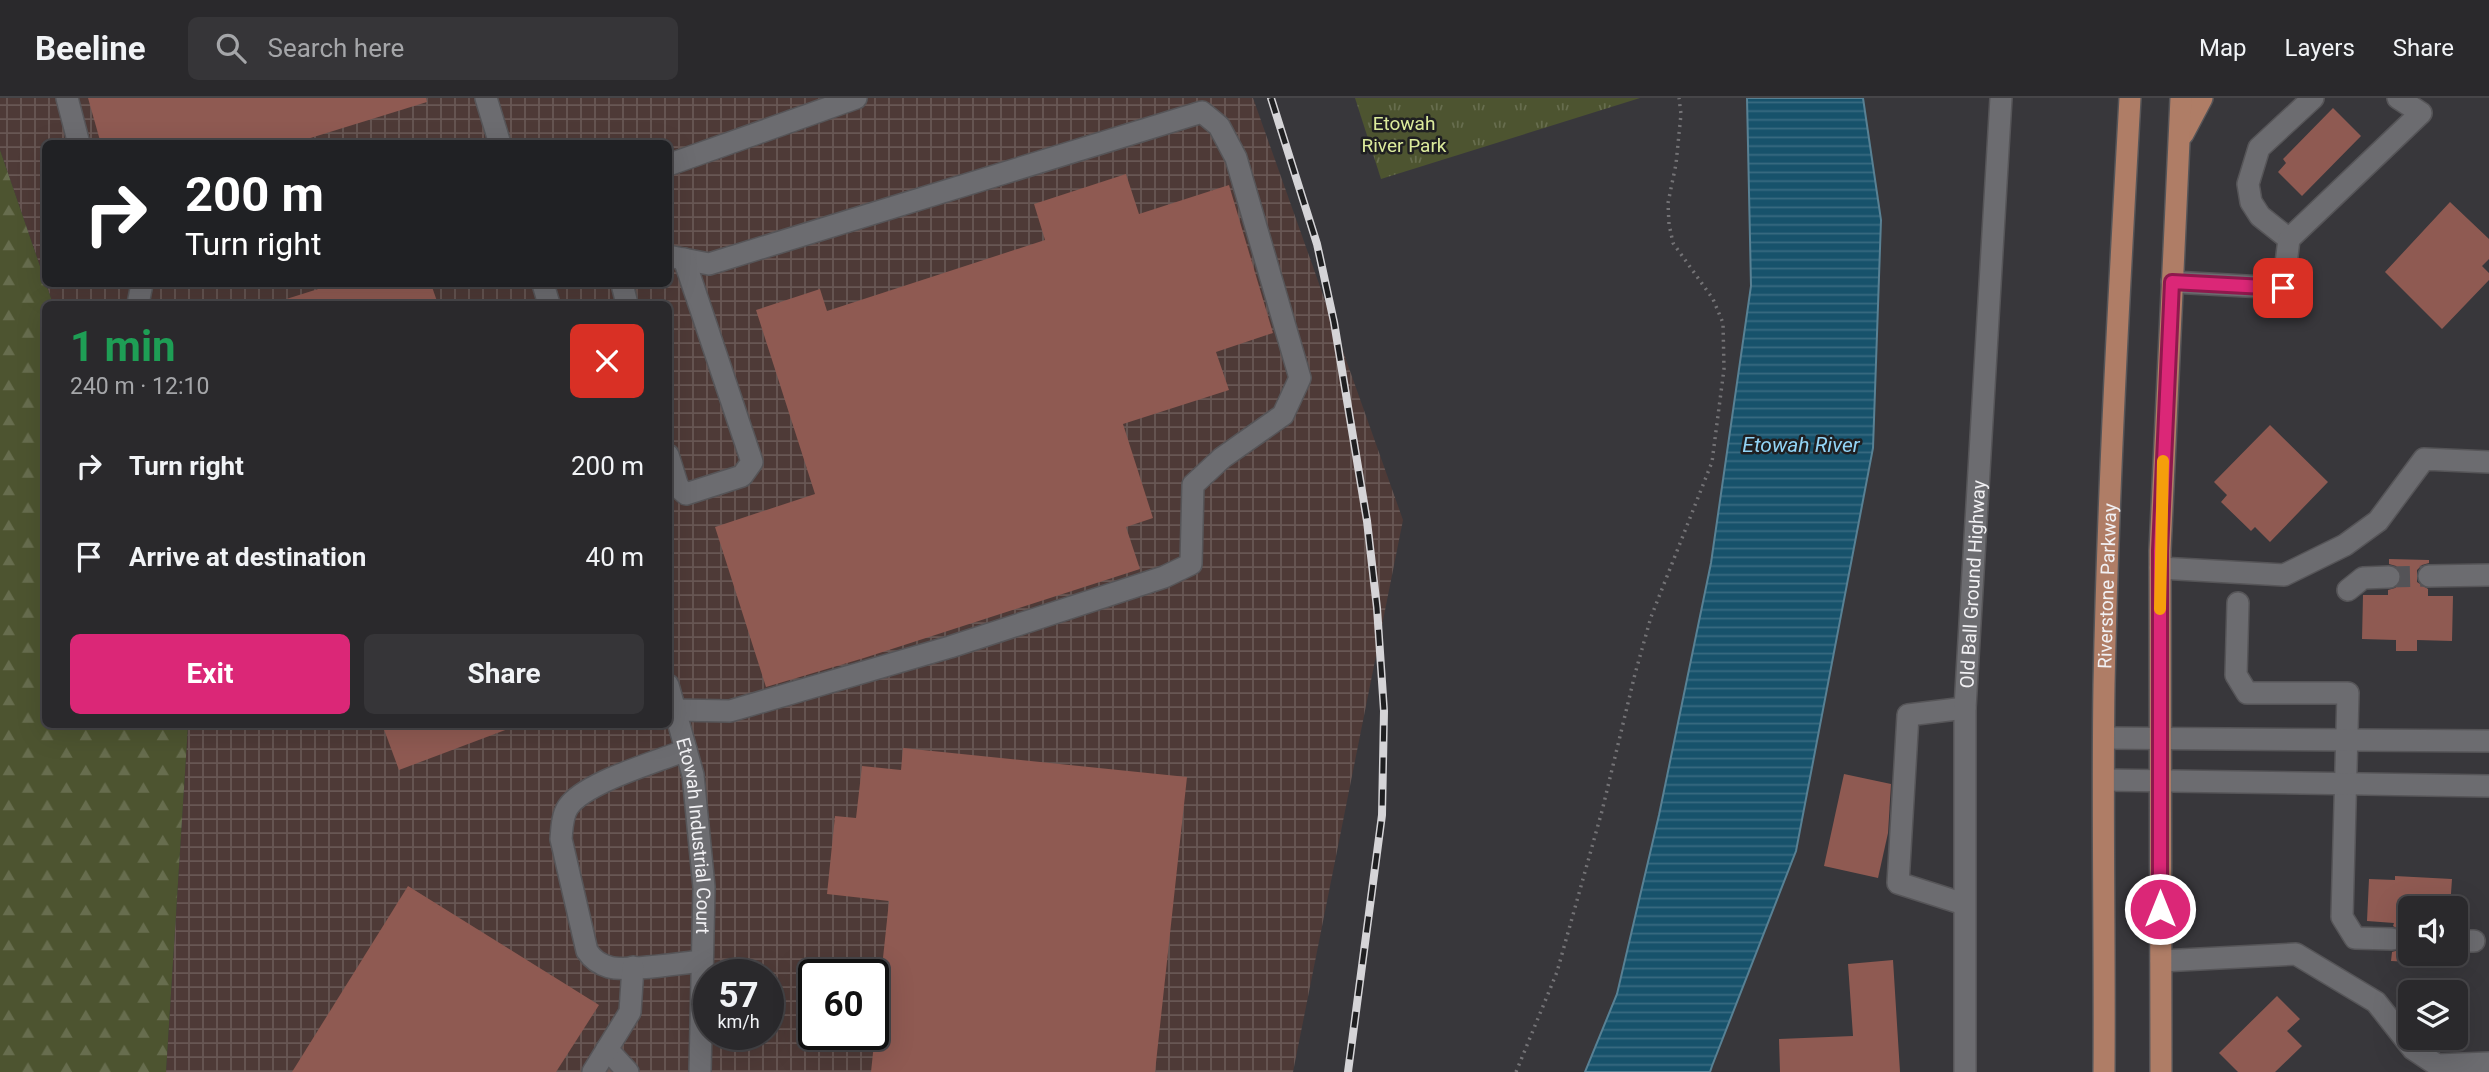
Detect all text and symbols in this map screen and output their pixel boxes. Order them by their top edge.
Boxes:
search box [188,17,678,80]
text: Beeline [35,29,146,68]
icon: search [212,29,250,67]
text: Search here [268,33,404,63]
text: Map [2199,34,2247,62]
text: Layers [2285,34,2355,62]
text: Share [2393,34,2454,62]
park label: Etowah River Park [1362,112,1447,157]
text: 200 m [185,166,324,223]
icon: right [70,168,161,259]
text: Turn right [185,225,321,263]
pin [2253,258,2313,318]
icon: arrive [2264,269,2302,307]
text: 1 min [70,322,176,371]
button: close [570,324,644,398]
text: 240 m · 12:10 [70,373,209,400]
water label: Etowah River [1742,433,1861,457]
icon: right [70,447,108,485]
text: Turn right [129,451,244,481]
text: 200 m [571,451,644,481]
street label: Old Ball Ground Highway [1955,479,1990,689]
street label: Riverstone Parkway [2093,503,2122,669]
icon: arrive [70,538,108,576]
text: Arrive at destination [129,542,366,572]
text: 40 m [586,542,644,572]
button: Exit [70,634,350,714]
button: Share [364,634,644,714]
street label: Etowah Industrial Court [671,735,715,934]
position arrow [2123,872,2197,946]
map controls [2398,896,2468,1050]
button: sound [2398,896,2468,966]
speed limit sign: 60 [798,959,889,1050]
text: 57 [718,975,759,1016]
button: layers [2398,980,2468,1050]
text: km/h [717,1011,760,1032]

